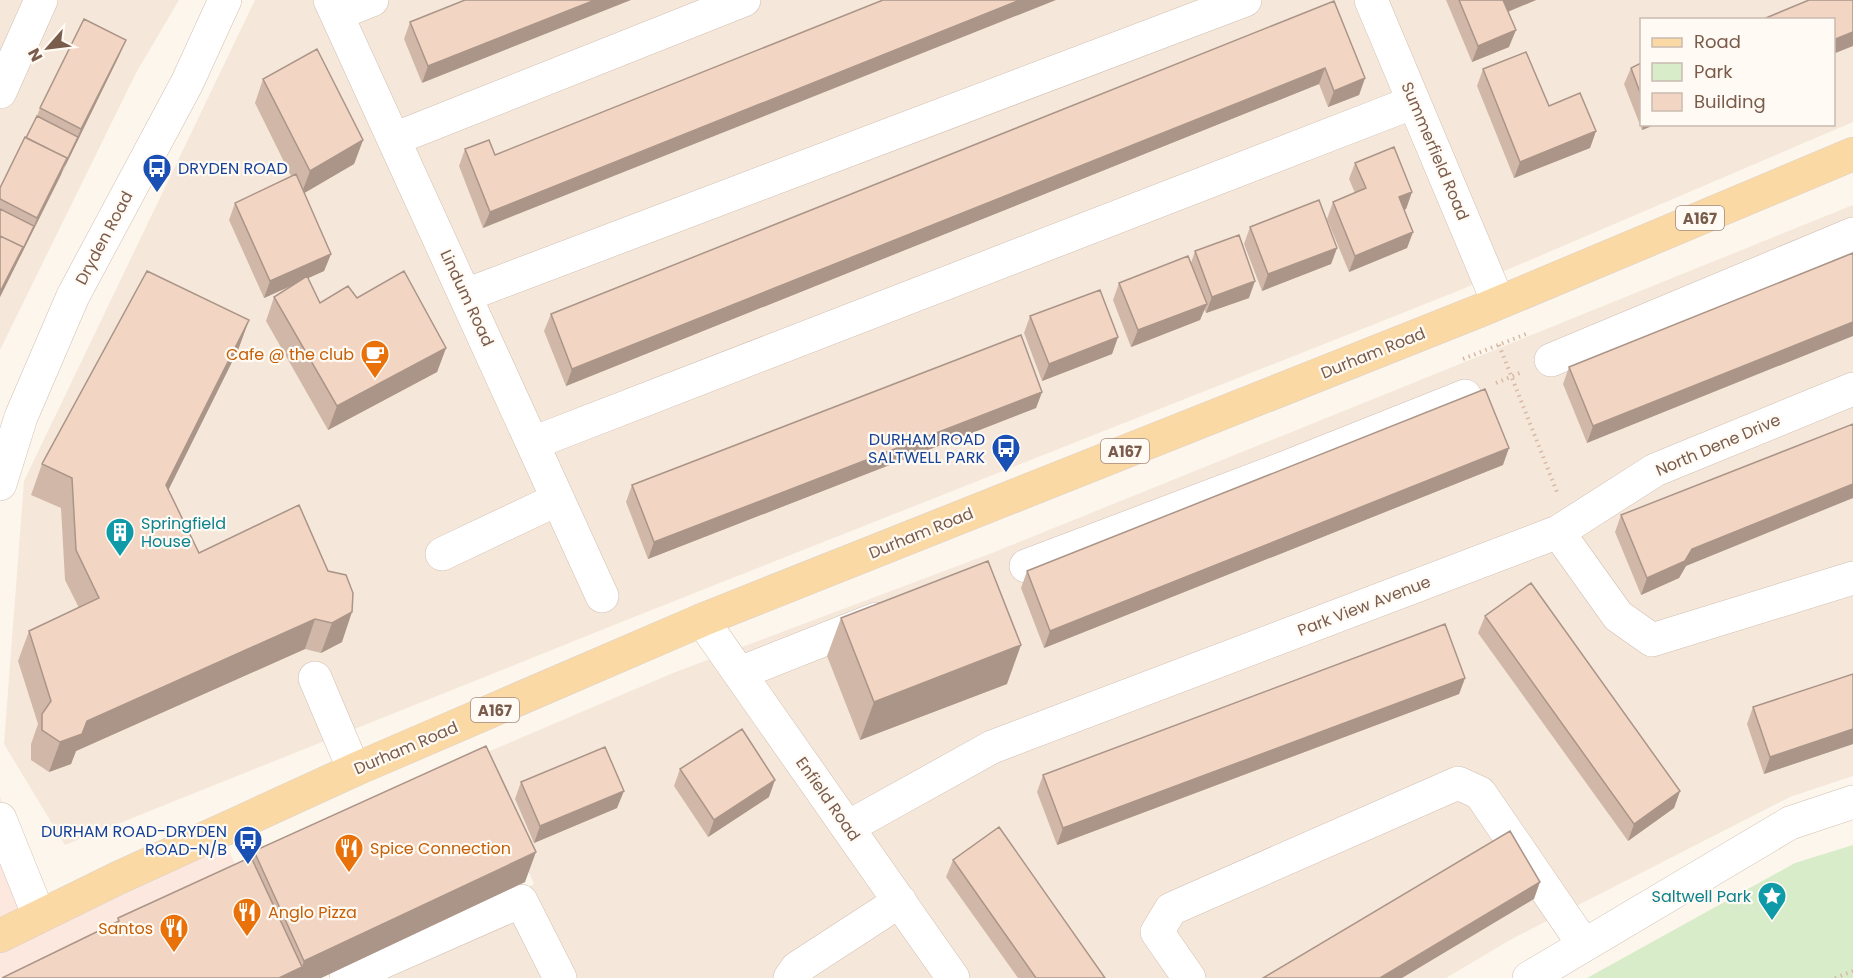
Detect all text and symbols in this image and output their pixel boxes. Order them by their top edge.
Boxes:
north arrow [18,18,78,78]
legend [1640,18,1835,126]
text: Road [1694,29,1741,54]
text: N [22,44,48,66]
text: Park [1694,59,1733,84]
street label: Summerfield Road [1395,78,1475,224]
text: Building [1694,89,1766,114]
bus stop icon: DRYDEN ROAD [141,152,173,194]
place label: DRYDEN ROAD [178,157,288,180]
street label: Dryden Road [70,187,138,289]
road number: A167 [1676,206,1724,230]
street label: Lindum Road [434,246,500,350]
street label: Durham Road [1317,322,1429,384]
cafe icon: Cafe @ the club [359,338,391,380]
place label: Cafe @ the club [226,343,354,366]
street label: North Dene Drive [1652,408,1784,482]
place label: DURHAM ROAD SALTWELL PARK [868,428,985,469]
bus stop icon: DURHAM ROAD SALTWELL PARK [990,432,1022,474]
road number: A167 [1101,439,1149,463]
street label: Durham Road [865,502,977,564]
place label: Springfield House [141,512,226,553]
building icon: Springfield House [104,516,136,558]
street label: Park View Avenue [1294,570,1434,642]
road number: A167 [471,698,519,722]
street label: Durham Road [350,716,462,780]
street label: Enfield Road [790,752,866,846]
place label: DURHAM ROAD-DRYDEN ROAD-N/B [41,820,227,861]
bus stop icon: DURHAM ROAD-DRYDEN ROAD-N/B [232,824,264,866]
restaurant icon: Spice Connection [333,832,365,874]
place label: Spice Connection [370,837,511,860]
place icon: Saltwell Park [1756,880,1788,922]
place label: Saltwell Park [1652,885,1752,908]
restaurant icon: Anglo Pizza [231,896,263,938]
place label: Anglo Pizza [268,901,357,924]
restaurant icon: Santos [158,912,190,954]
place label: Santos [98,917,153,940]

